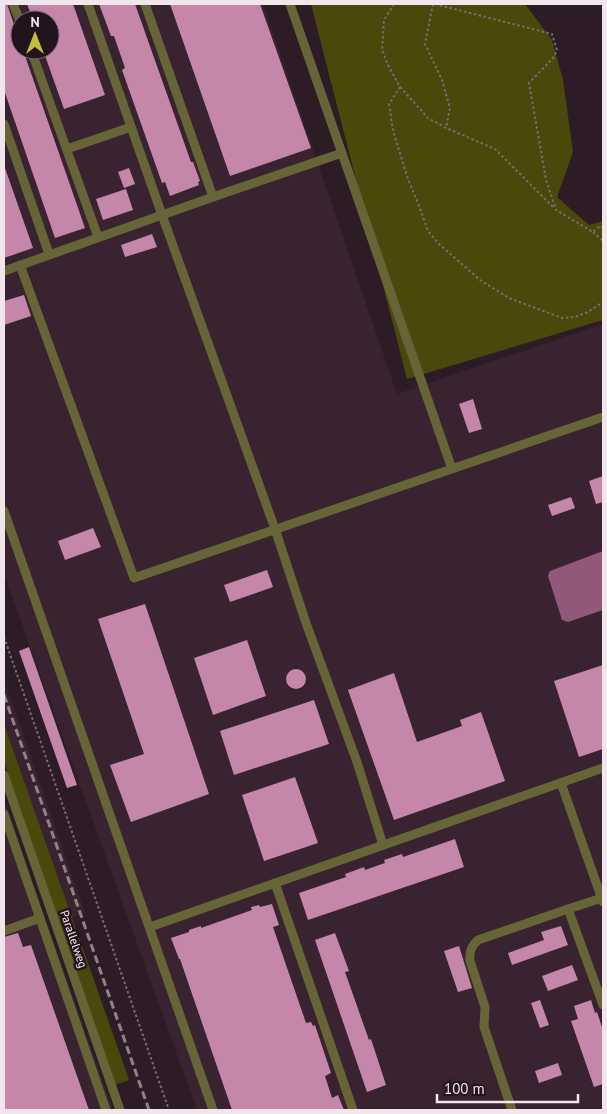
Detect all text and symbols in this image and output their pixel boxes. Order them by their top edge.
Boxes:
north arrow [10,10,60,60]
text: N [30,13,40,31]
street label: Parallelweg [57,908,91,970]
scale bar [437,1072,578,1104]
text: 100 m [444,1079,485,1098]

